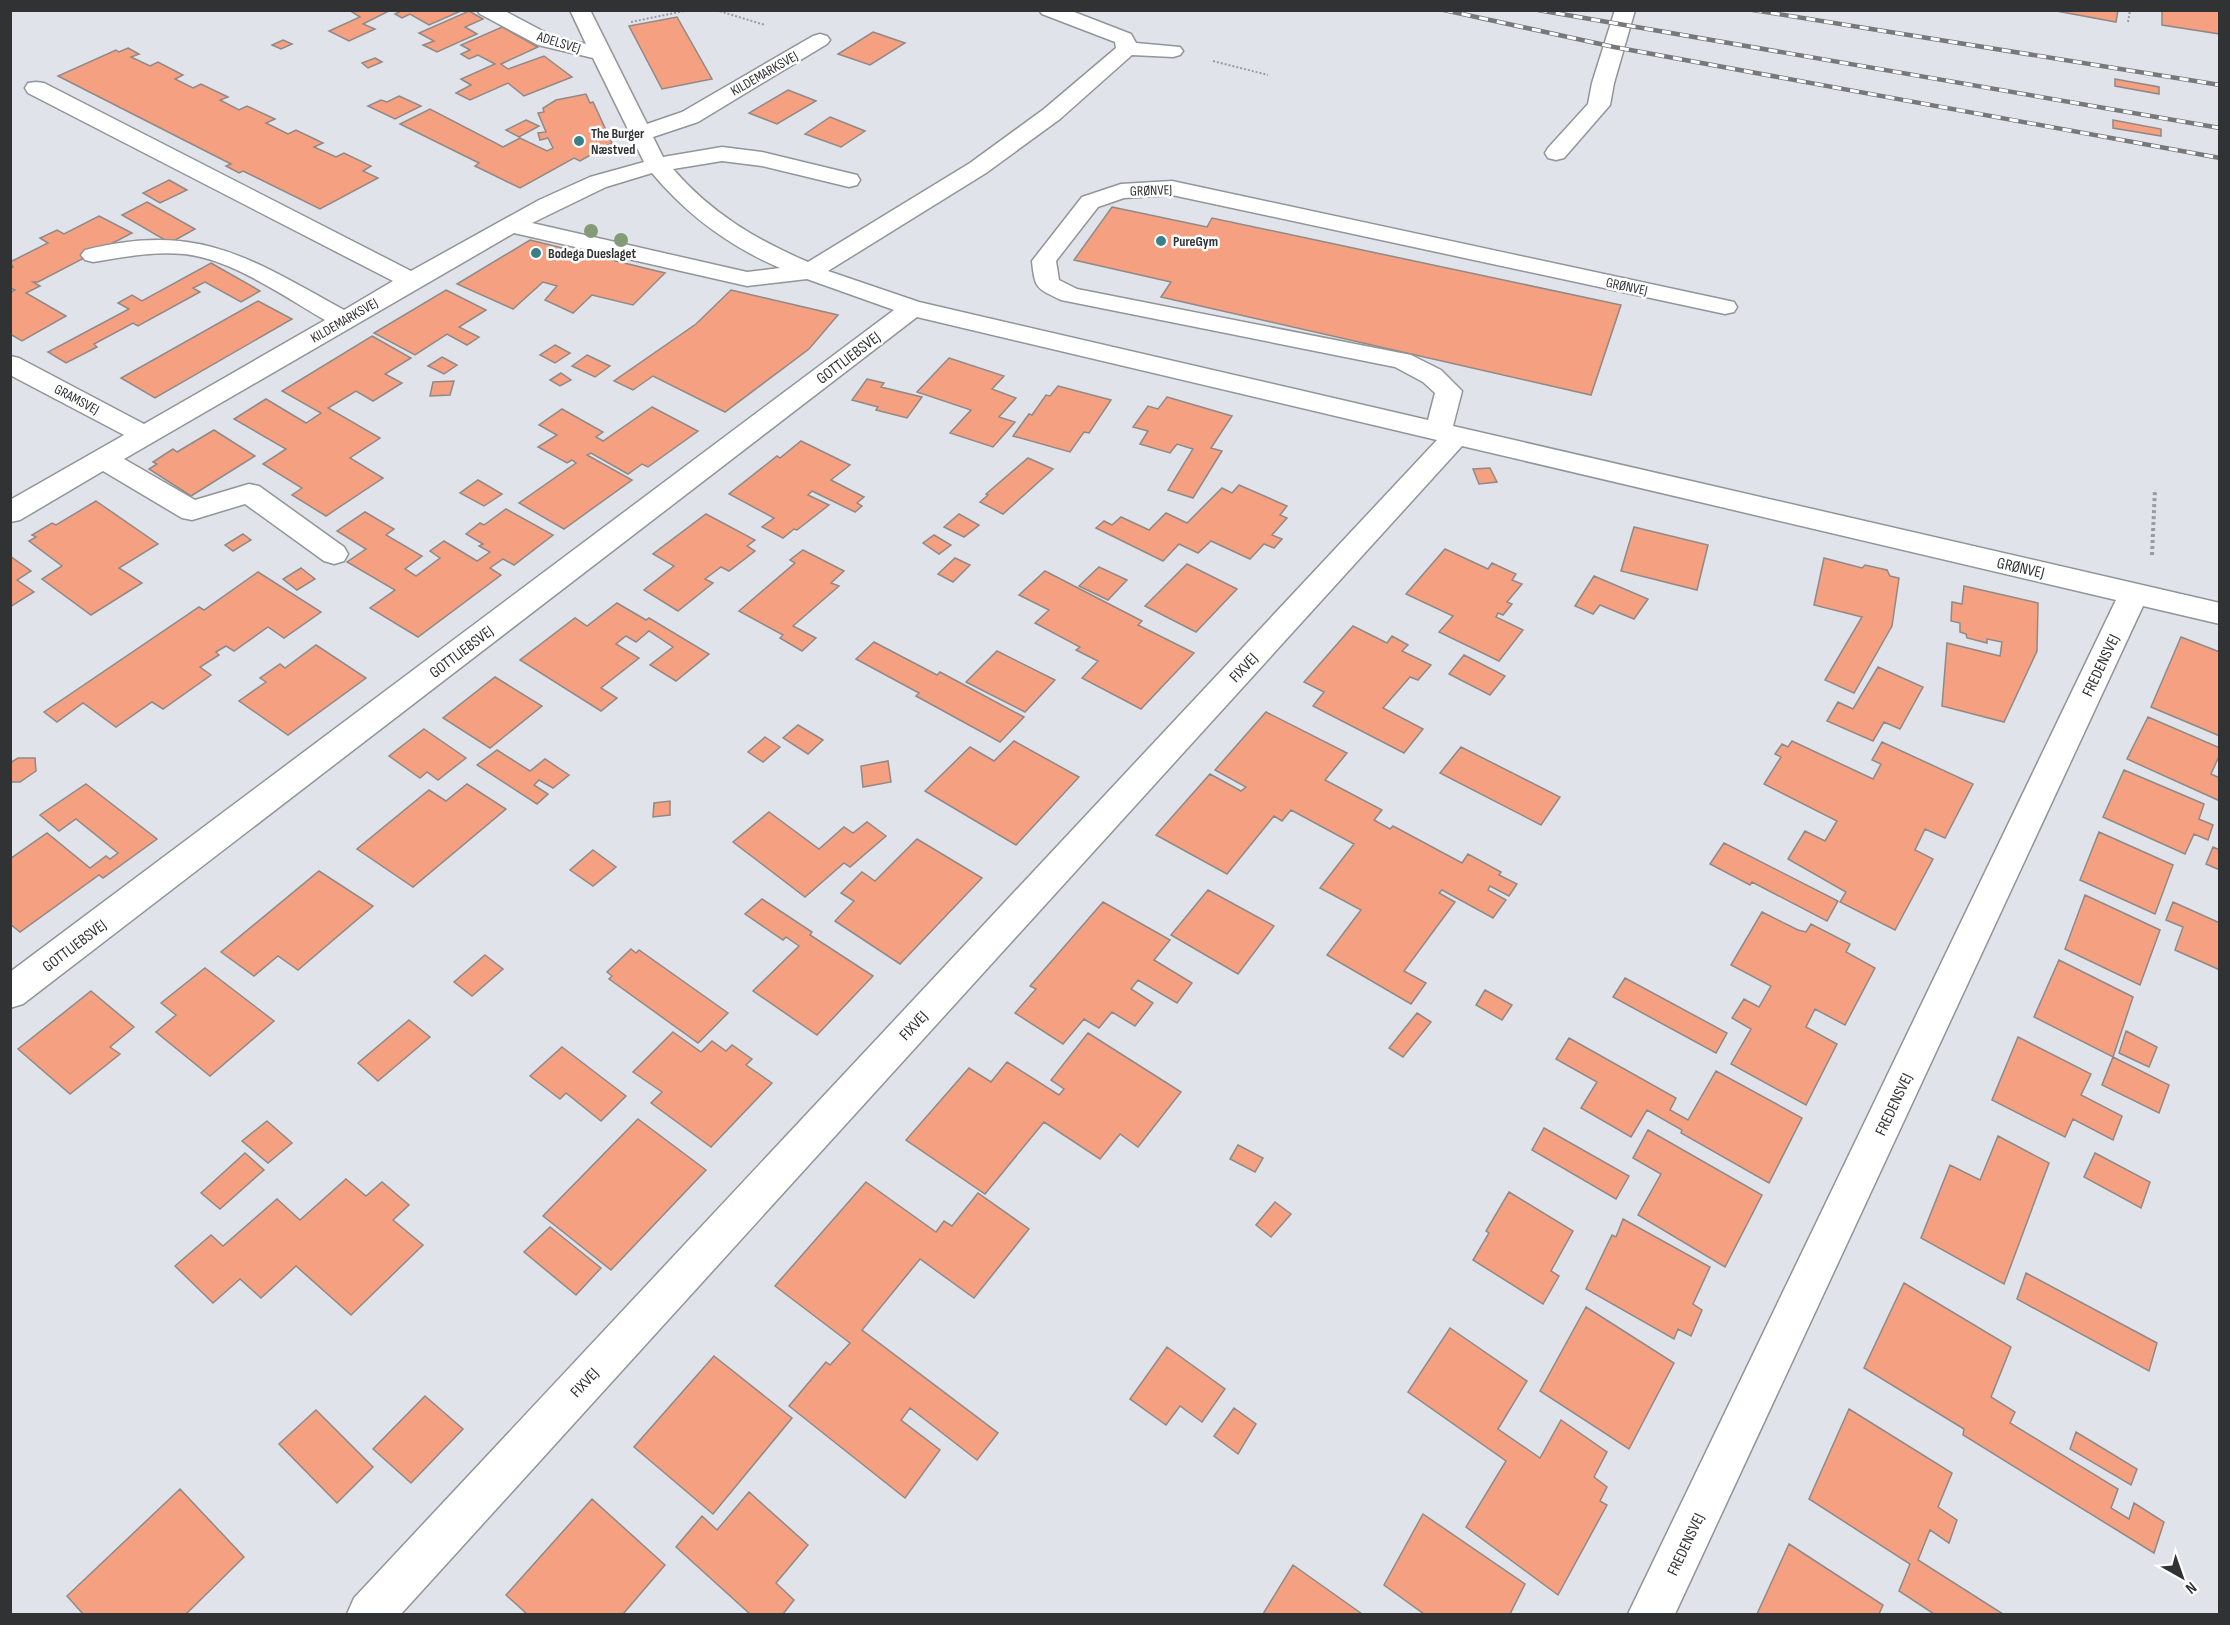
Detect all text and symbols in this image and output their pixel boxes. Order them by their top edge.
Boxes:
street label: ADELSVEJ [534,28,583,57]
street label: KILDEMARKSVEJ [728,47,801,100]
place label: The Burger Næstved [591,125,645,158]
marker: The Burger Næstved [572,134,586,148]
street label: GRØNVEJ [1130,181,1172,200]
place label: PureGym [1173,233,1218,250]
marker: PureGym [1154,234,1168,248]
place label: Bodega Dueslaget [548,245,637,262]
marker: Bodega Dueslaget [529,246,543,260]
street label: GRØNVEJ [1604,274,1649,299]
street label: KILDEMARKSVEJ [308,294,381,347]
street label: GOTTLIEBSVEJ [813,328,885,388]
street label: GRAMSVEJ [51,381,102,418]
street label: GRØNVEJ [1995,554,2046,583]
street label: GOTTLIEBSVEJ [426,622,498,682]
street label: FREDENSVEJ [2079,631,2124,700]
street label: FIXVEJ [1226,649,1262,687]
street label: GOTTLIEBSVEJ [39,916,111,976]
street label: FIXVEJ [896,1007,932,1045]
street label: FREDENSVEJ [1872,1070,1917,1139]
street label: FIXVEJ [567,1364,603,1402]
street label: FREDENSVEJ [1664,1510,1709,1579]
north arrow [2152,1547,2212,1607]
text: N [2181,1577,2200,1597]

